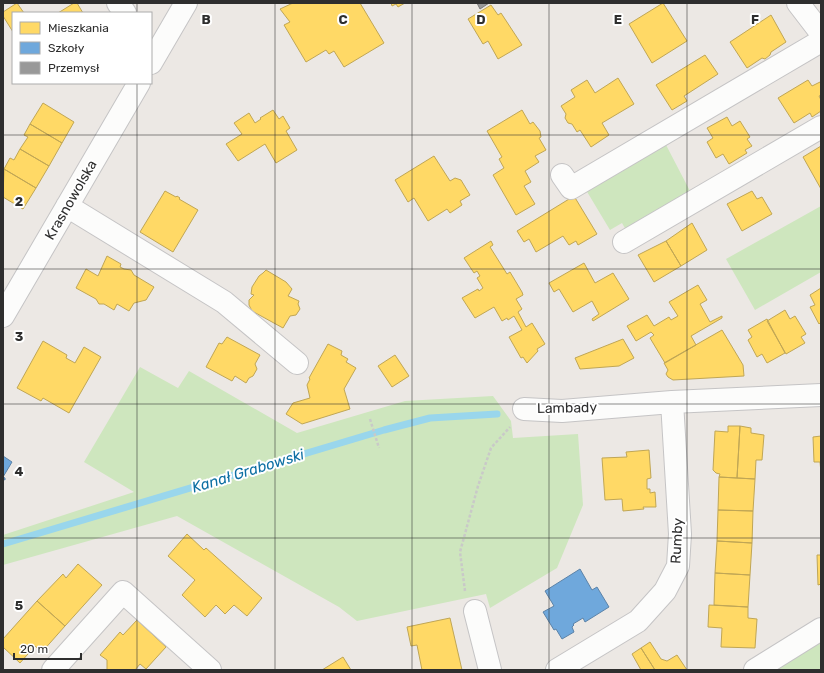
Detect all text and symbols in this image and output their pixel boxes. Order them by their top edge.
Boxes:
legend [12,12,152,84]
text: B [201,12,211,27]
text: C [338,12,348,27]
text: D [476,12,486,27]
text: E [614,12,622,27]
text: F [751,12,759,27]
text: Mieszkania [48,21,109,35]
text: Szkoły [48,41,85,55]
text: Przemysł [48,61,100,75]
street label: Krasnowolska [41,157,101,243]
text: 2 [15,194,23,209]
text: 3 [15,329,24,344]
street label: Lambady [537,399,598,417]
water label: Kanał Grabowski [190,445,307,497]
text: 4 [15,464,24,479]
street label: Rumby [667,517,687,564]
text: 5 [15,598,23,613]
scale bar [14,635,81,661]
text: 20 m [20,642,48,656]

